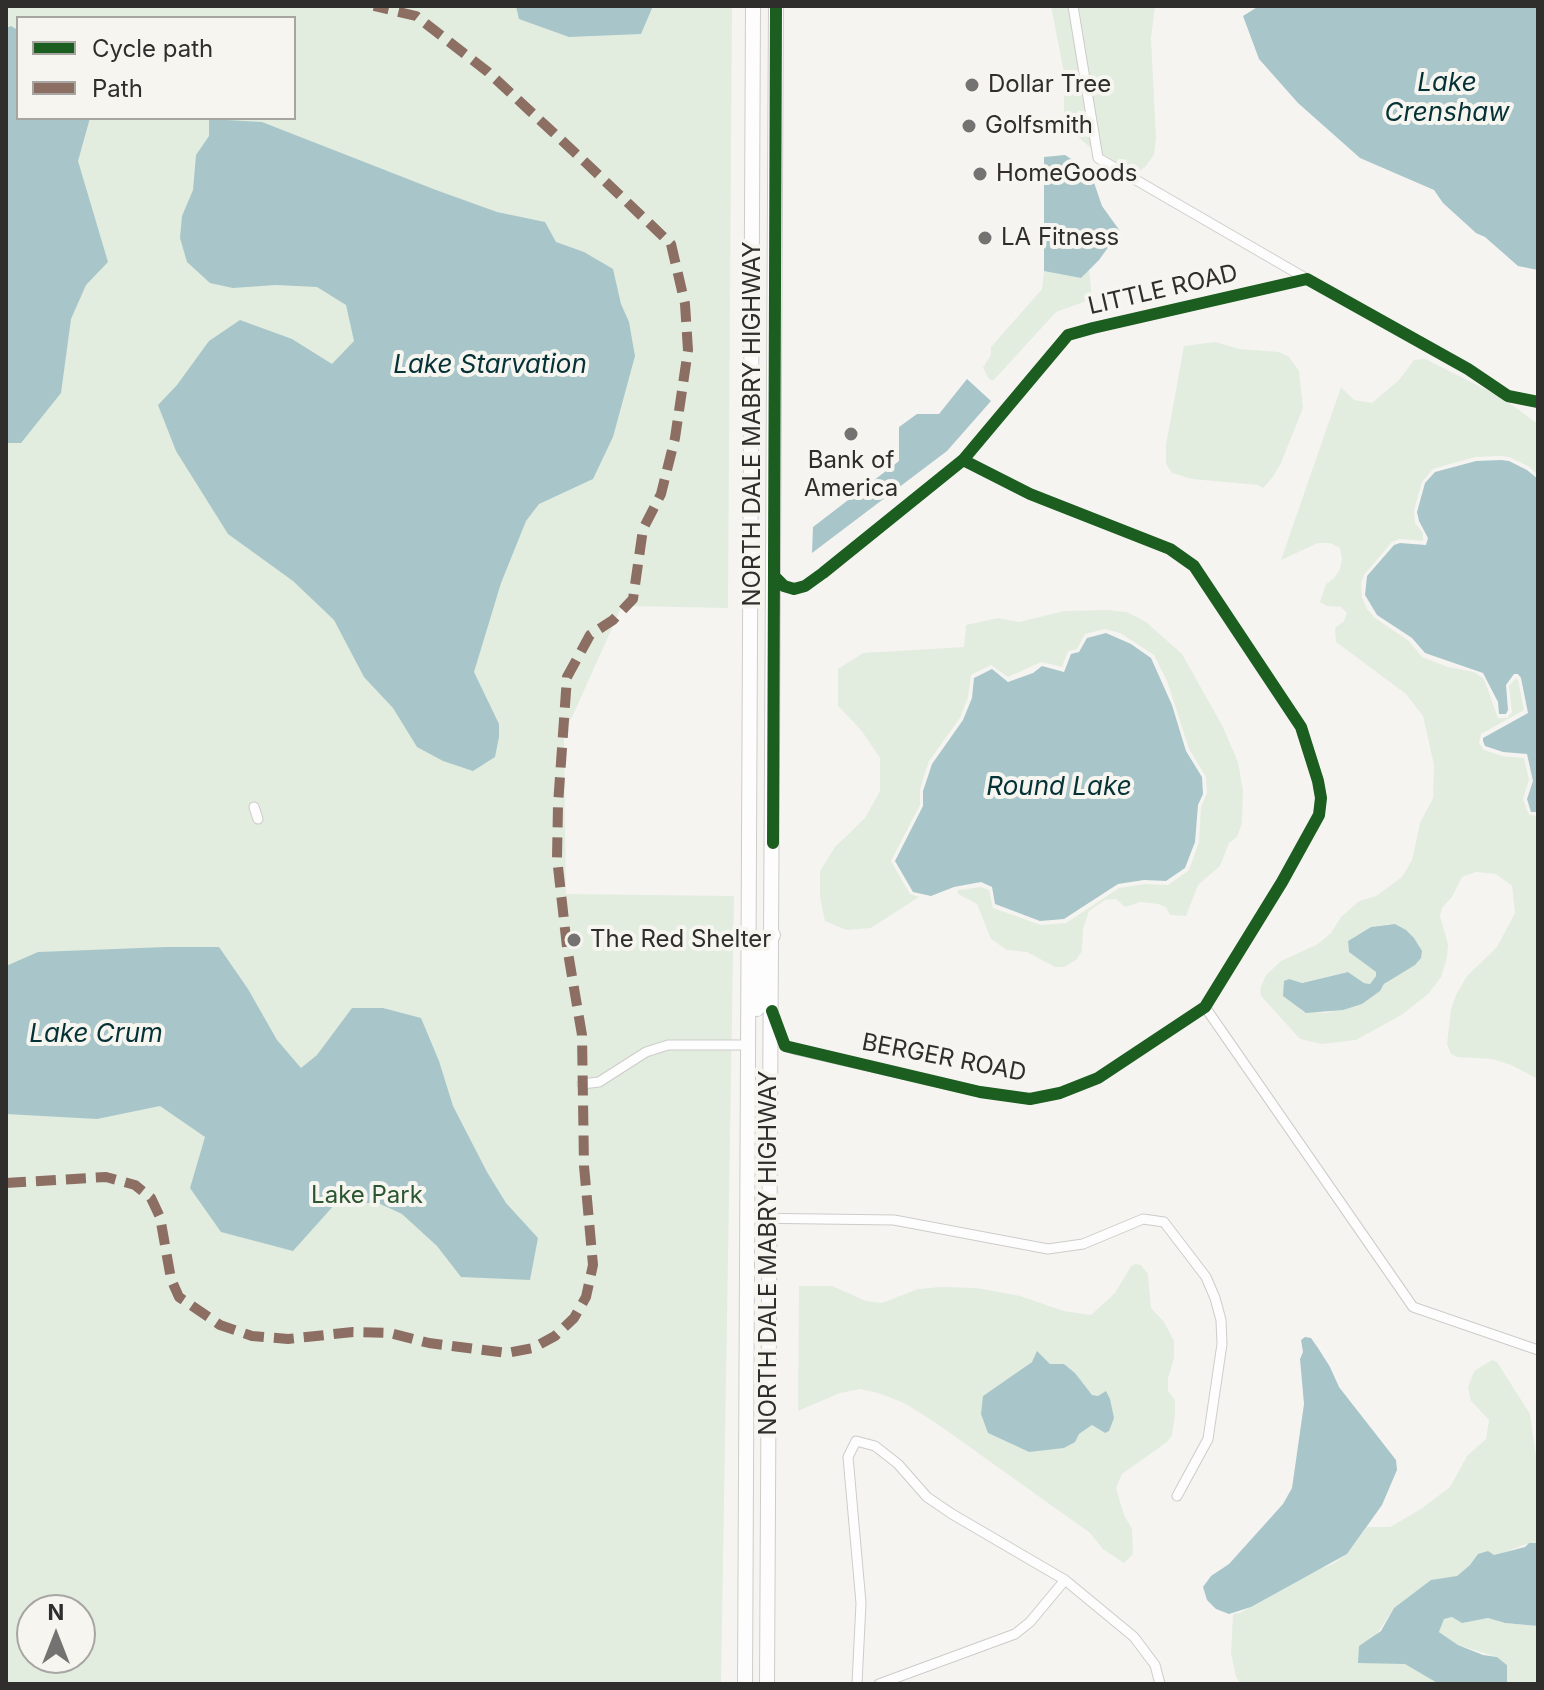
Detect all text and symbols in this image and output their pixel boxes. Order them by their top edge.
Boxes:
legend [16,16,296,120]
text: Cycle path [92,34,213,63]
water label: Lake Crenshaw [1384,67,1510,128]
place label: Dollar Tree [988,71,1111,99]
text: Path [92,74,143,103]
marker: Dollar Tree [963,76,981,94]
place label: Golfsmith [985,112,1093,140]
marker: Golfsmith [960,117,978,135]
place label: HomeGoods [996,160,1137,188]
marker: HomeGoods [971,165,989,183]
place label: LA Fitness [1001,224,1119,252]
marker: LA Fitness [976,229,994,247]
street label: NORTH DALE MABRY HIGHWAY [739,241,767,607]
street label: LITTLE ROAD [1085,259,1241,321]
water label: Lake Starvation [393,349,587,381]
marker: Bank of America [842,425,860,443]
place label: Bank of America [804,447,898,503]
water label: Round Lake [986,771,1132,803]
place label: The Red Shelter [590,926,771,954]
marker: The Red Shelter [565,931,583,949]
water label: Lake Crum [29,1018,163,1050]
street label: BERGER ROAD [859,1028,1029,1088]
street label: NORTH DALE MABRY HIGHWAY [755,1070,783,1436]
park label: Lake Park [311,1182,423,1210]
north arrow [16,1594,96,1674]
text: N [48,1599,64,1625]

